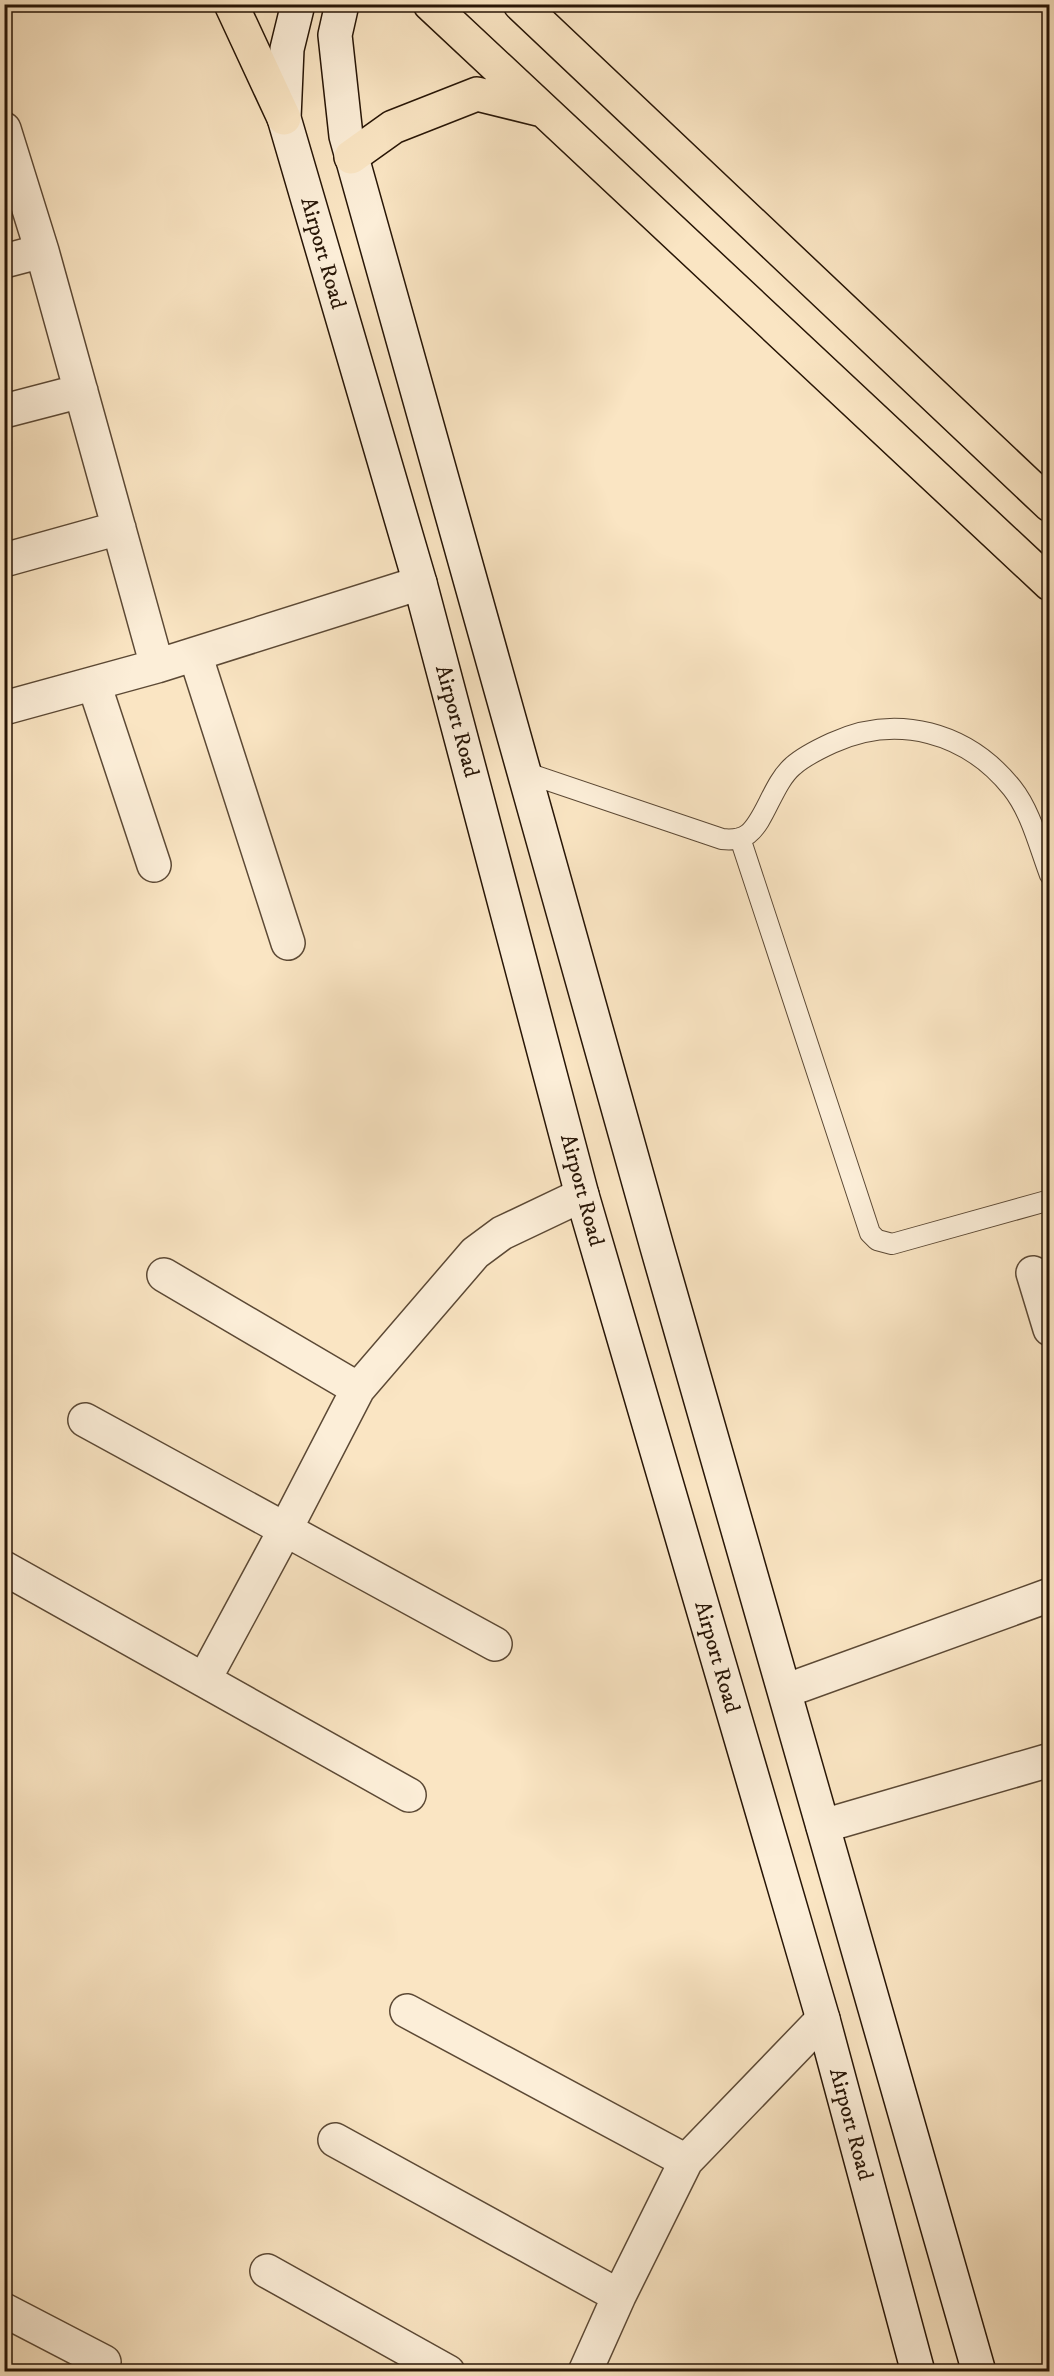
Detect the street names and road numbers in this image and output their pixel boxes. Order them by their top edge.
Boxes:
street label: Airport Road [294,194,352,312]
street label: Airport Road [429,662,485,780]
street label: Airport Road [554,1131,610,1249]
street label: Airport Road [688,1598,746,1716]
street label: Airport Road [823,2065,879,2183]

